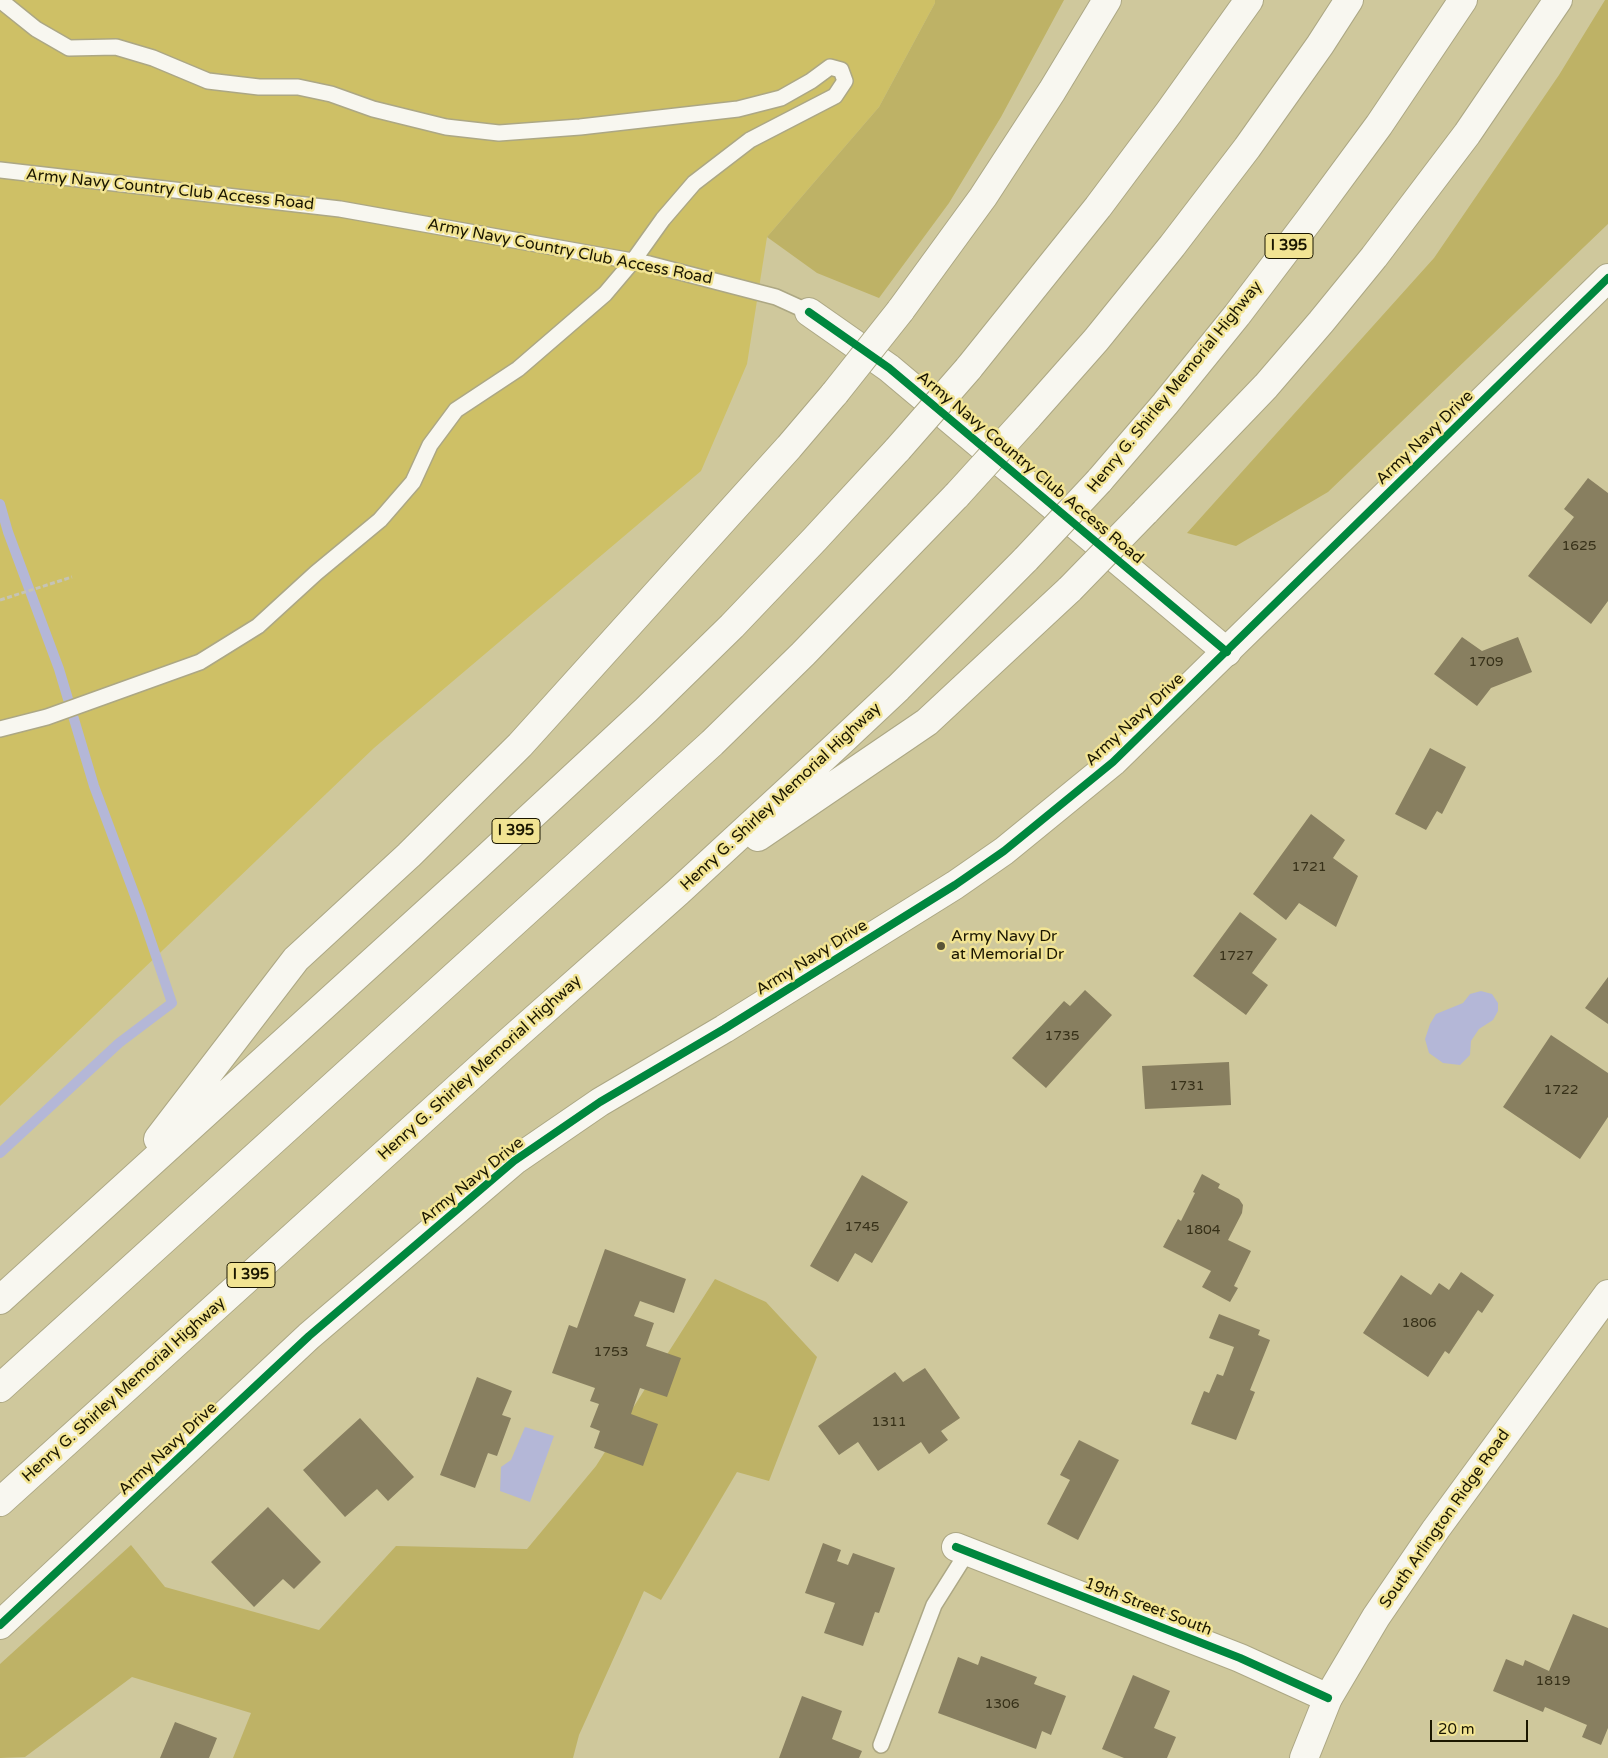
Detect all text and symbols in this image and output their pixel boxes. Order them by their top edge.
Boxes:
street label: Army Navy Country Club Access Road [25,165,315,215]
street label: Army Navy Country Club Access Road [426,215,714,289]
road number: I 395 [1265,234,1313,258]
street label: Henry G. Shirley Memorial Highway [1084,277,1266,497]
street label: Army Navy Country Club Access Road [913,368,1147,568]
street label: Army Navy Drive [1372,387,1478,489]
house number: 1625 [1561,538,1597,554]
house number: 1709 [1468,654,1504,670]
street label: Army Navy Drive [1082,669,1188,771]
street label: Henry G. Shirley Memorial Highway [677,699,885,895]
road number: I 395 [492,818,540,844]
house number: 1721 [1291,859,1327,875]
street label: Army Navy Drive [753,916,871,1000]
place label: Army Navy Dr at Memorial Dr [951,927,1064,965]
marker: Army Navy Dr at Memorial Dr [935,940,947,952]
house number: 1727 [1218,948,1254,964]
street label: Henry G. Shirley Memorial Highway [374,972,586,1164]
house number: 1735 [1044,1028,1080,1044]
house number: 1731 [1169,1078,1205,1094]
house number: 1722 [1543,1082,1579,1098]
street label: Army Navy Drive [416,1133,528,1229]
house number: 1745 [844,1219,880,1235]
house number: 1804 [1185,1222,1221,1238]
road number: I 395 [227,1262,275,1288]
street label: Henry G. Shirley Memorial Highway [18,1294,230,1486]
house number: 1806 [1401,1315,1437,1331]
house number: 1753 [593,1344,629,1360]
street label: Army Navy Drive [115,1398,221,1500]
house number: 1311 [871,1414,907,1430]
street label: South Arlington Ridge Road [1376,1426,1514,1612]
street label: 19th Street South [1081,1574,1215,1640]
house number: 1819 [1535,1673,1571,1689]
house number: 1306 [984,1696,1020,1712]
scale bar [1433,1710,1530,1742]
text: 20 m [1438,1720,1475,1738]

